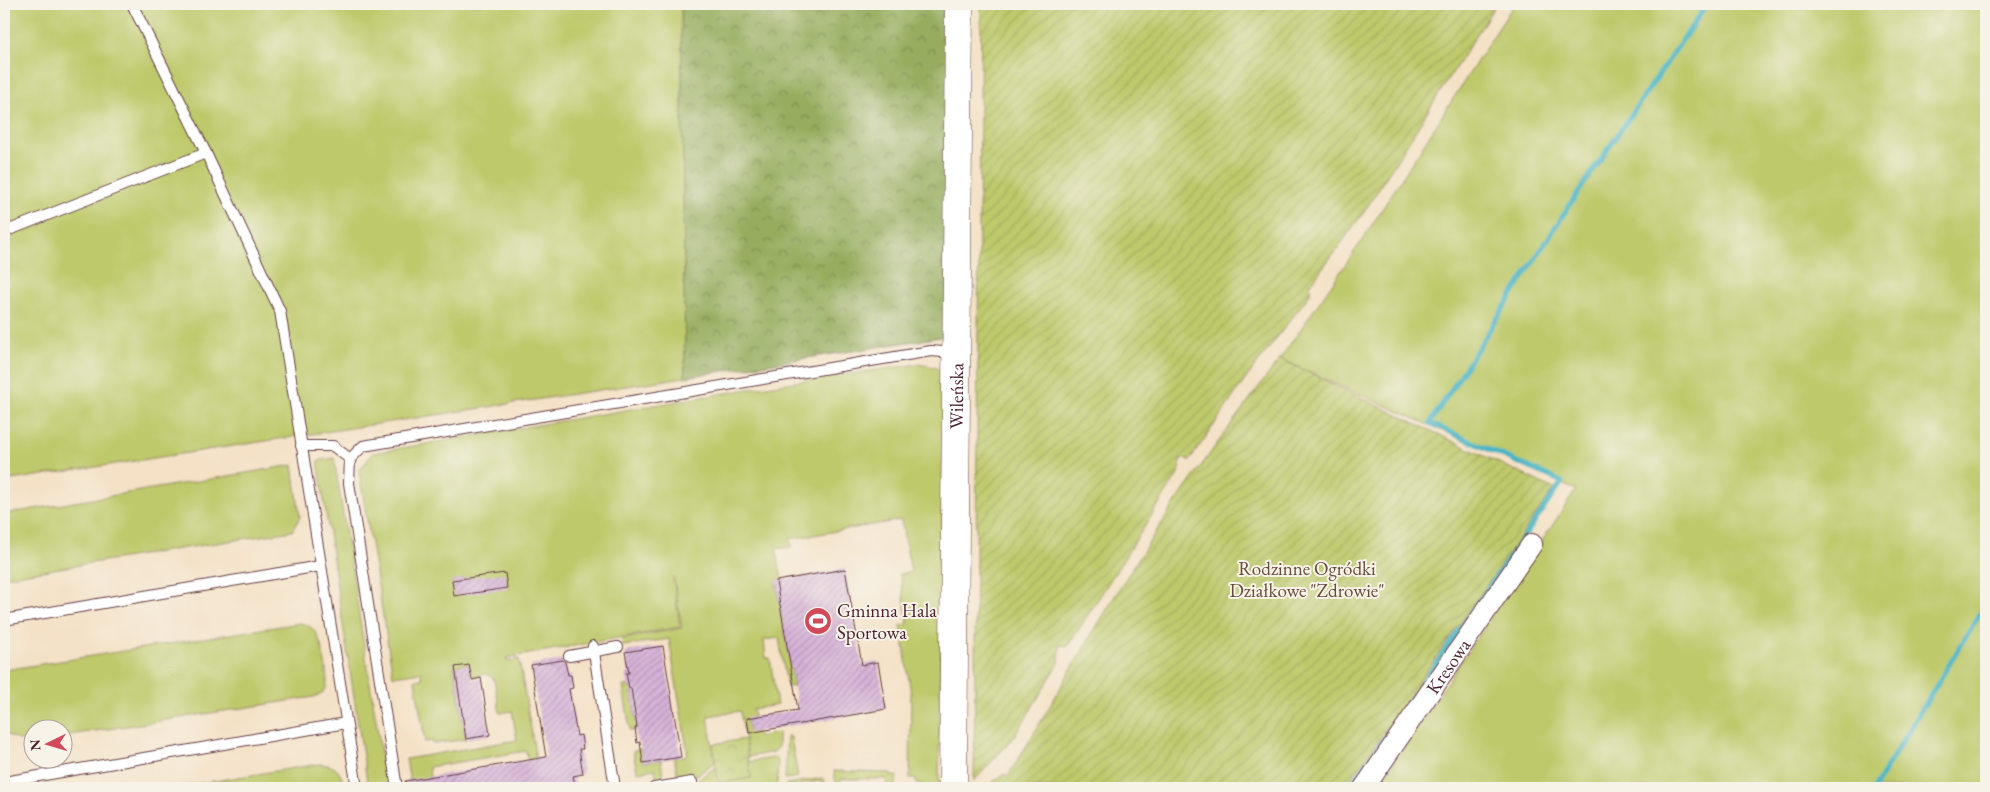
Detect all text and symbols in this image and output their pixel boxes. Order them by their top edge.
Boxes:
street label: Wileńska [944,362,969,429]
park label: Rodzinne Ogródki Działkowe "Zdrowie" [1230,556,1384,603]
place label: Gminna Hala Sportowa [837,598,937,645]
sports icon: Gminna Hala Sportowa [803,606,833,636]
street label: Kresowa [1420,633,1477,699]
north arrow [22,720,72,770]
text: N [26,738,45,752]

